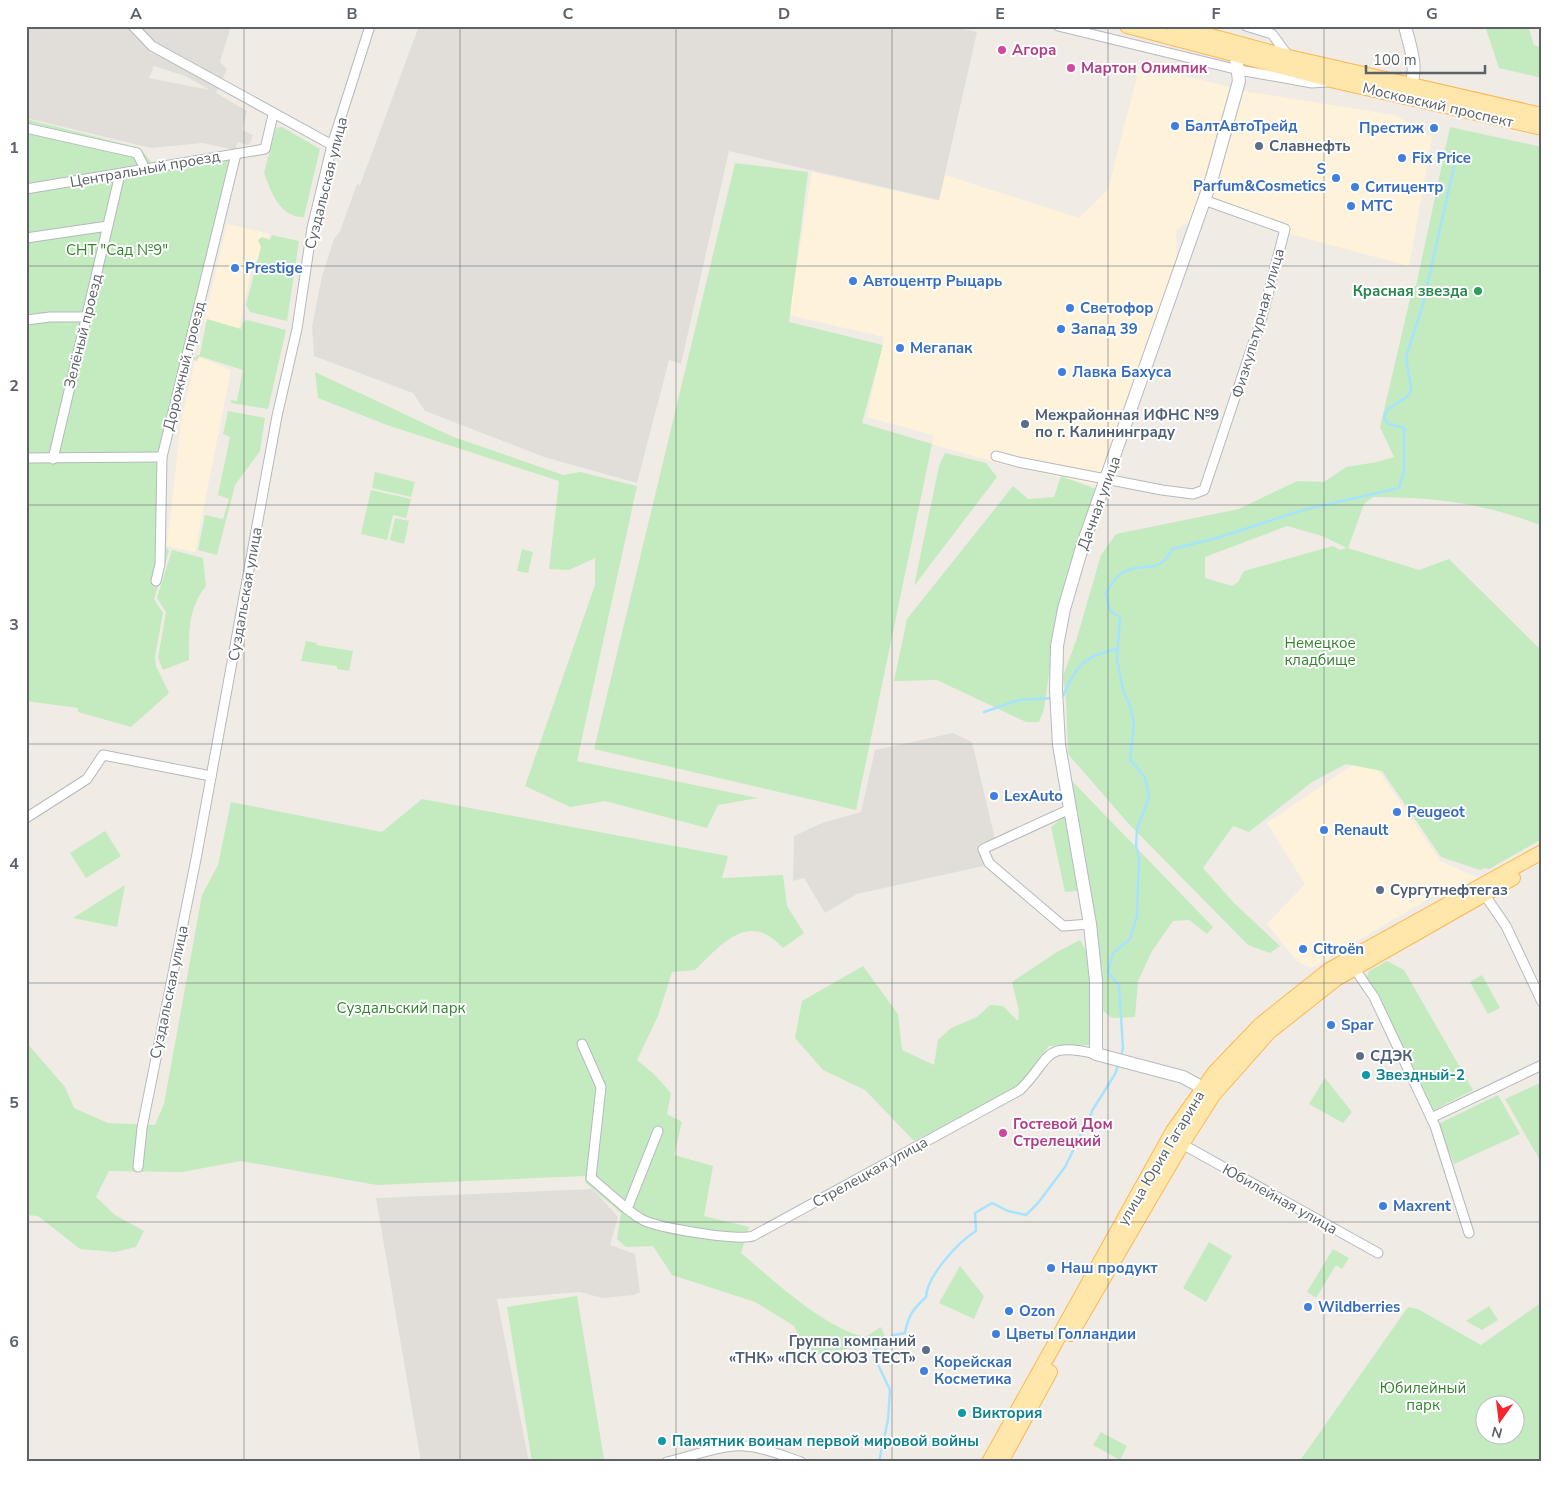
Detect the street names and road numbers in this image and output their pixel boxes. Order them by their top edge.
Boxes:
street label: Московский проспект [1361,78,1516,132]
street label: Суздальская улица [300,115,352,251]
street label: Центральный проезд [68,146,222,192]
street label: Физкультурная улица [1227,246,1289,400]
street label: Зелёный проезд [59,271,107,390]
street label: Дорожный проезд [158,299,210,433]
street label: Дачная улица [1073,453,1125,553]
street label: Суздальская улица [223,525,267,663]
street label: Суздальская улица [145,924,193,1060]
street label: улица Юрия Гагарина [1113,1087,1209,1229]
street label: Стрелецкая улица [809,1132,931,1212]
street label: Юбилейная улица [1219,1159,1341,1239]

